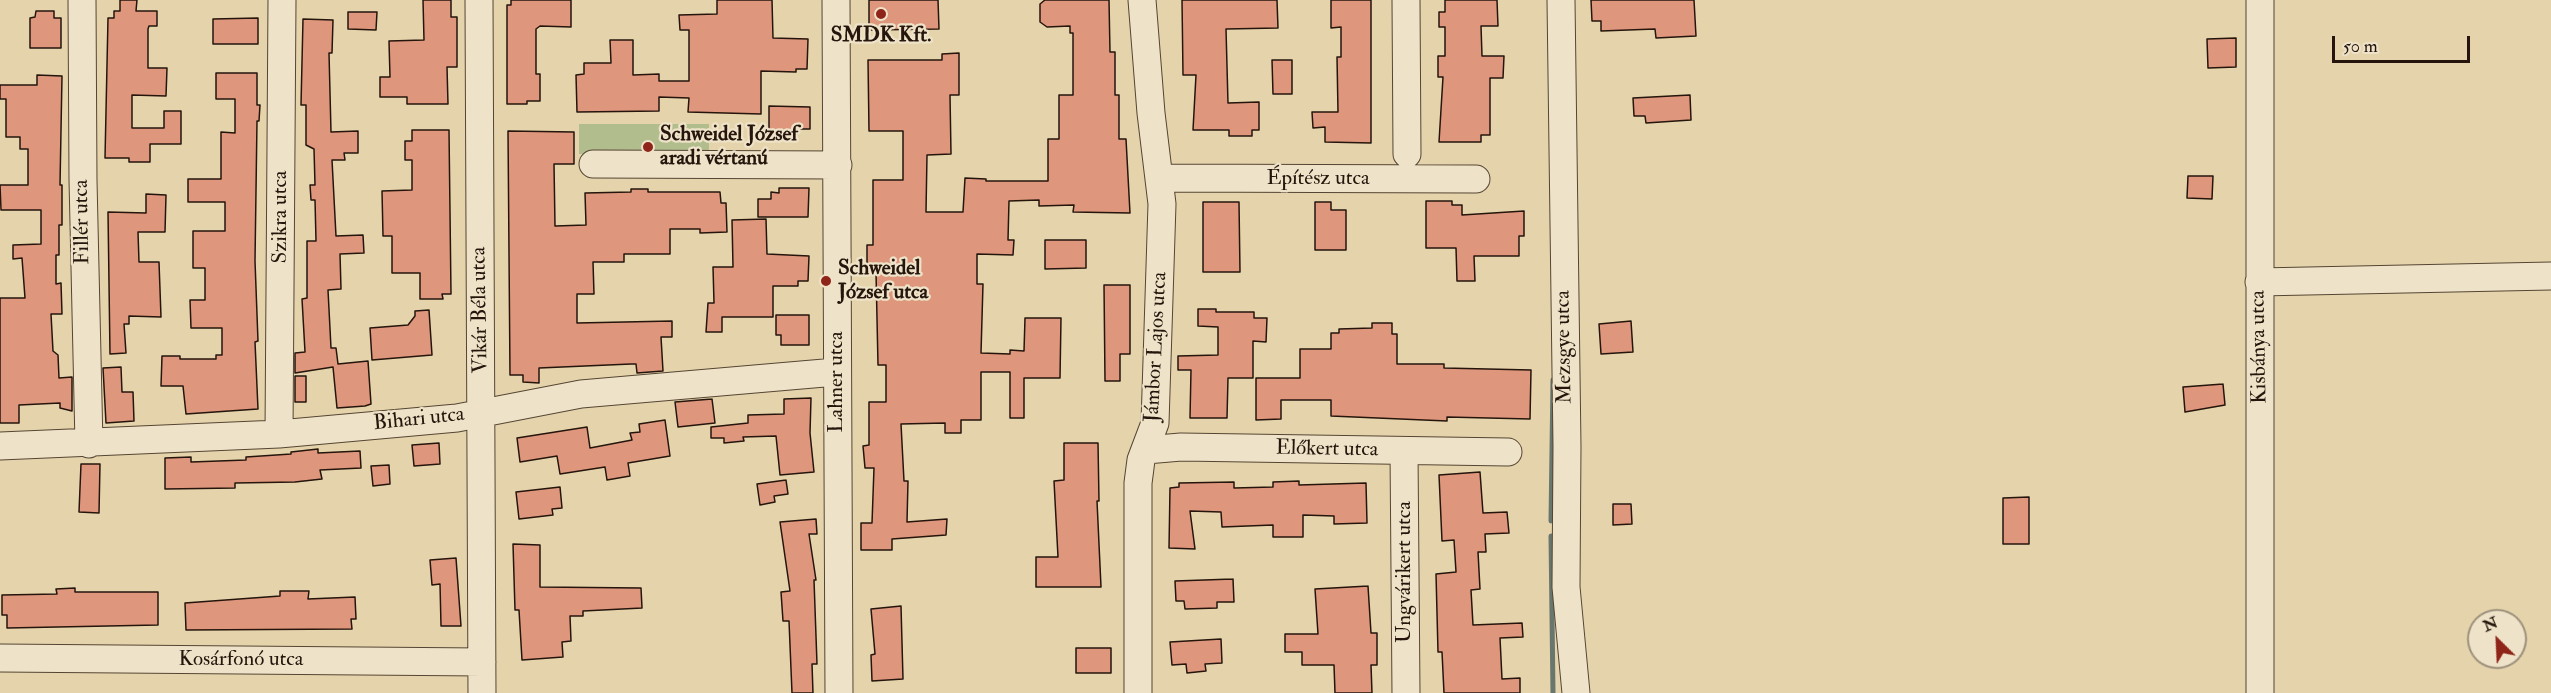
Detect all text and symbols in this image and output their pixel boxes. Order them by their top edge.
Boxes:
marker: SMDK Kft. [874,7,888,21]
place label: SMDK Kft. [831,23,931,49]
scale bar [2335,24,2473,62]
text: 50 m [2343,35,2378,58]
place label: Schweidel József aradi vértanú [660,122,798,172]
marker: Schweidel József aradi vértanú [641,140,655,154]
street label: Építész utca [1266,166,1370,192]
street label: Szikra utca [268,170,294,264]
street label: Fillér utca [70,179,96,265]
street label: Vikár Béla utca [467,246,495,374]
place label: Schweidel József utca [838,256,928,306]
street label: Jámbor Lajos utca [1140,271,1174,423]
marker: Schweidel József utca [819,274,833,288]
street label: Mezsgye utca [1551,290,1579,404]
street label: Kisbánya utca [2246,290,2274,404]
street label: Lahner utca [824,331,850,433]
street label: Bihari utca [372,403,466,437]
street label: Előkert utca [1275,437,1379,463]
street label: Ungvárikert utca [1392,501,1418,643]
north arrow [2467,609,2527,669]
text: N [2480,612,2501,636]
street label: Kosárfonó utca [179,647,303,673]

